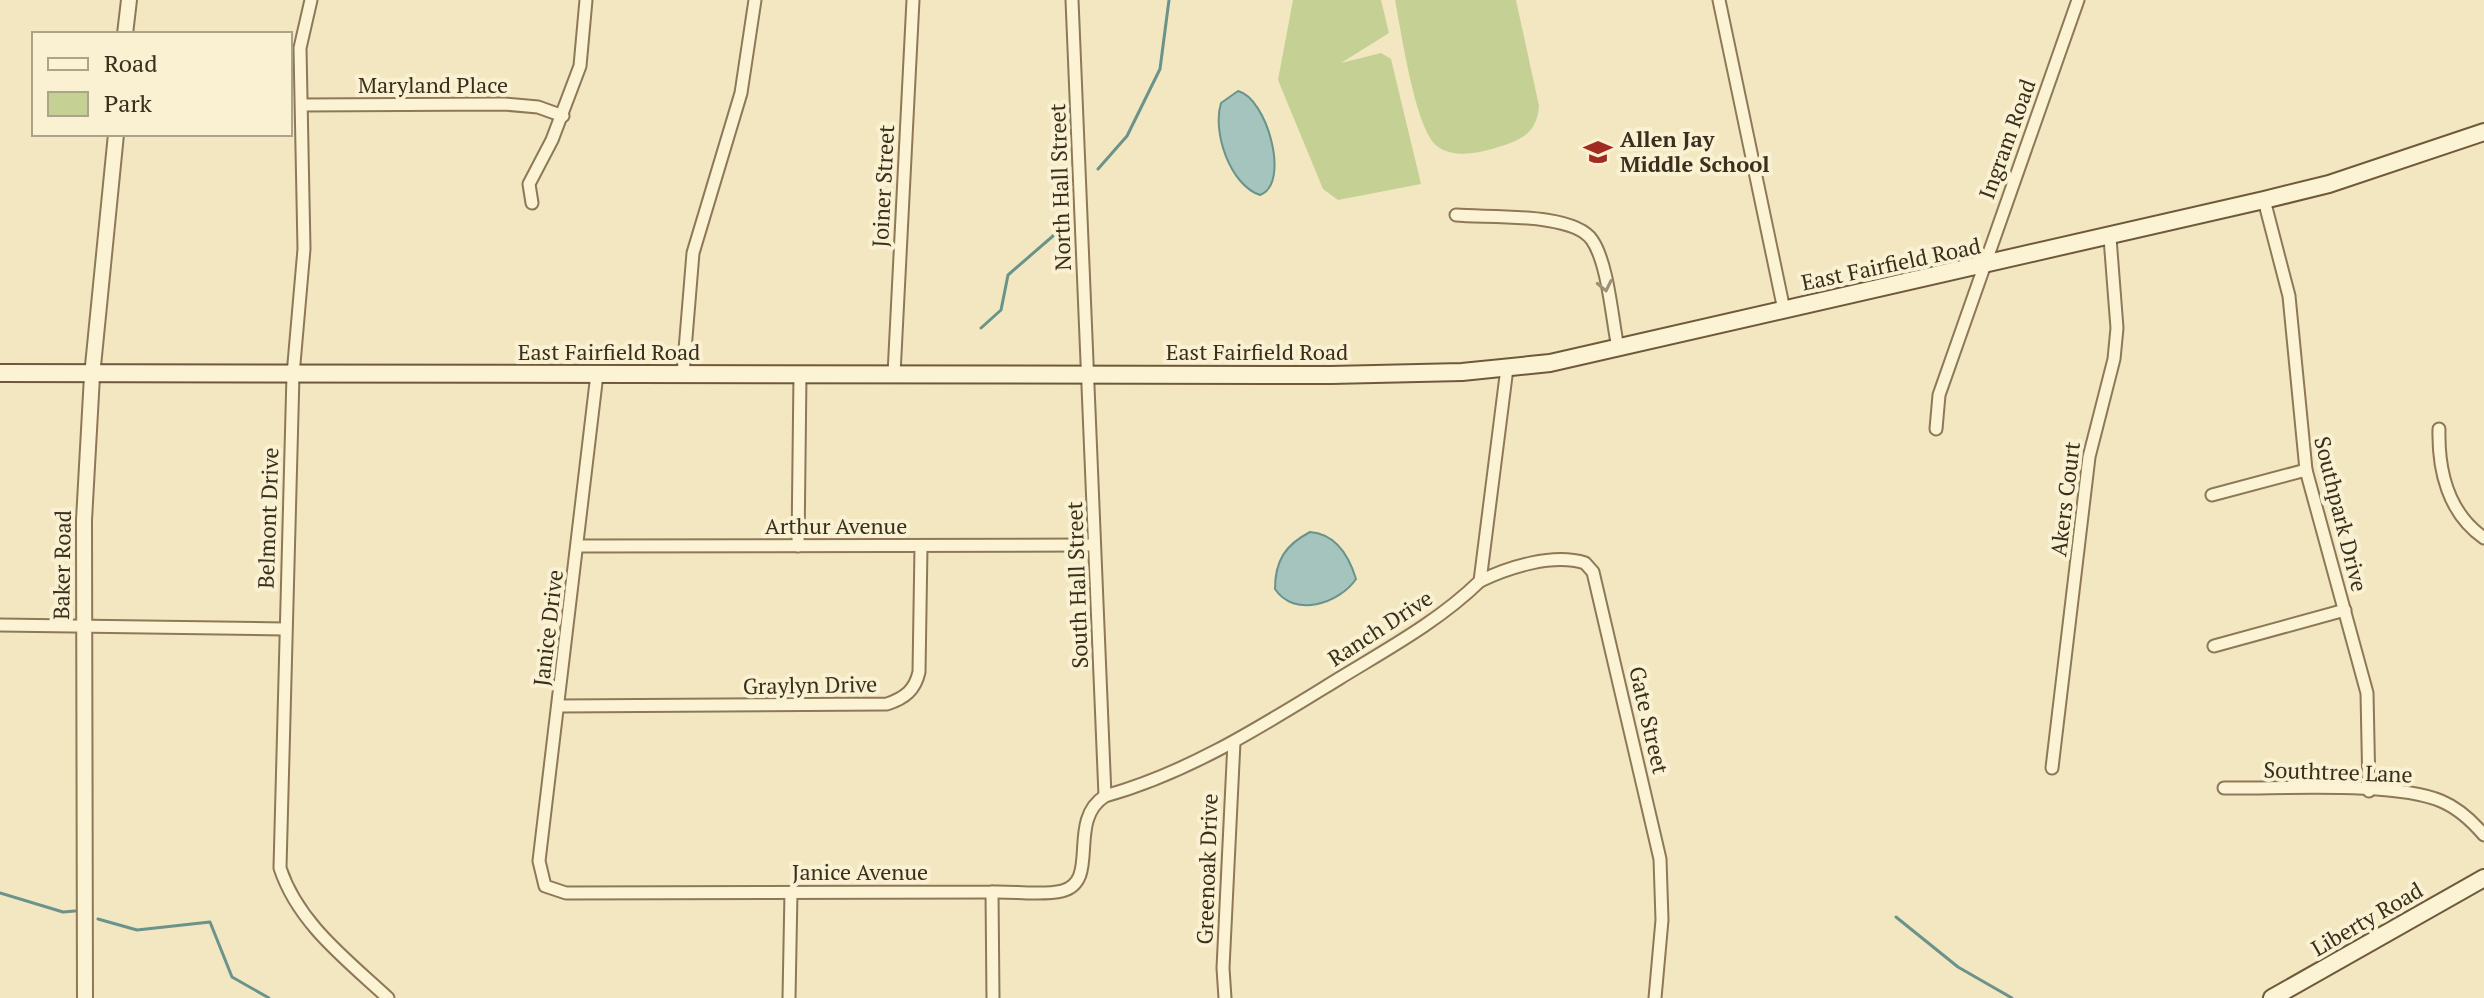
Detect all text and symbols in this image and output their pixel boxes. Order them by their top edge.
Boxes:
legend [32,32,292,136]
text: Road [104,47,158,79]
street label: Maryland Place [358,70,508,99]
street label: Ingram Road [1971,75,2042,203]
text: Park [104,87,153,119]
street label: North Hall Street [1042,103,1077,271]
street label: Joiner Street [865,124,900,248]
place label: Allen Jay Middle School [1620,124,1770,178]
school or university icon: Allen Jay Middle School [1583,137,1613,167]
street label: East Fairfield Road [1799,230,1983,297]
one-way arrow [1596,278,1613,292]
street label: East Fairfield Road [518,337,700,366]
street label: East Fairfield Road [1166,337,1348,366]
street label: Southpark Drive [2308,433,2375,594]
street label: Akers Court [2043,440,2086,558]
street label: Belmont Drive [251,447,284,589]
street label: South Hall Street [1059,501,1094,669]
street label: Baker Road [46,510,77,620]
street label: Arthur Avenue [765,511,907,540]
street label: Janice Drive [526,568,569,688]
street label: Ranch Drive [1322,583,1438,672]
street label: Gate Street [1623,663,1676,777]
street label: Graylyn Drive [743,669,877,700]
street label: Southtree Lane [2263,754,2413,789]
street label: Greenoak Drive [1189,793,1224,945]
street label: Janice Avenue [792,857,928,886]
street label: Liberty Road [2306,875,2428,962]

